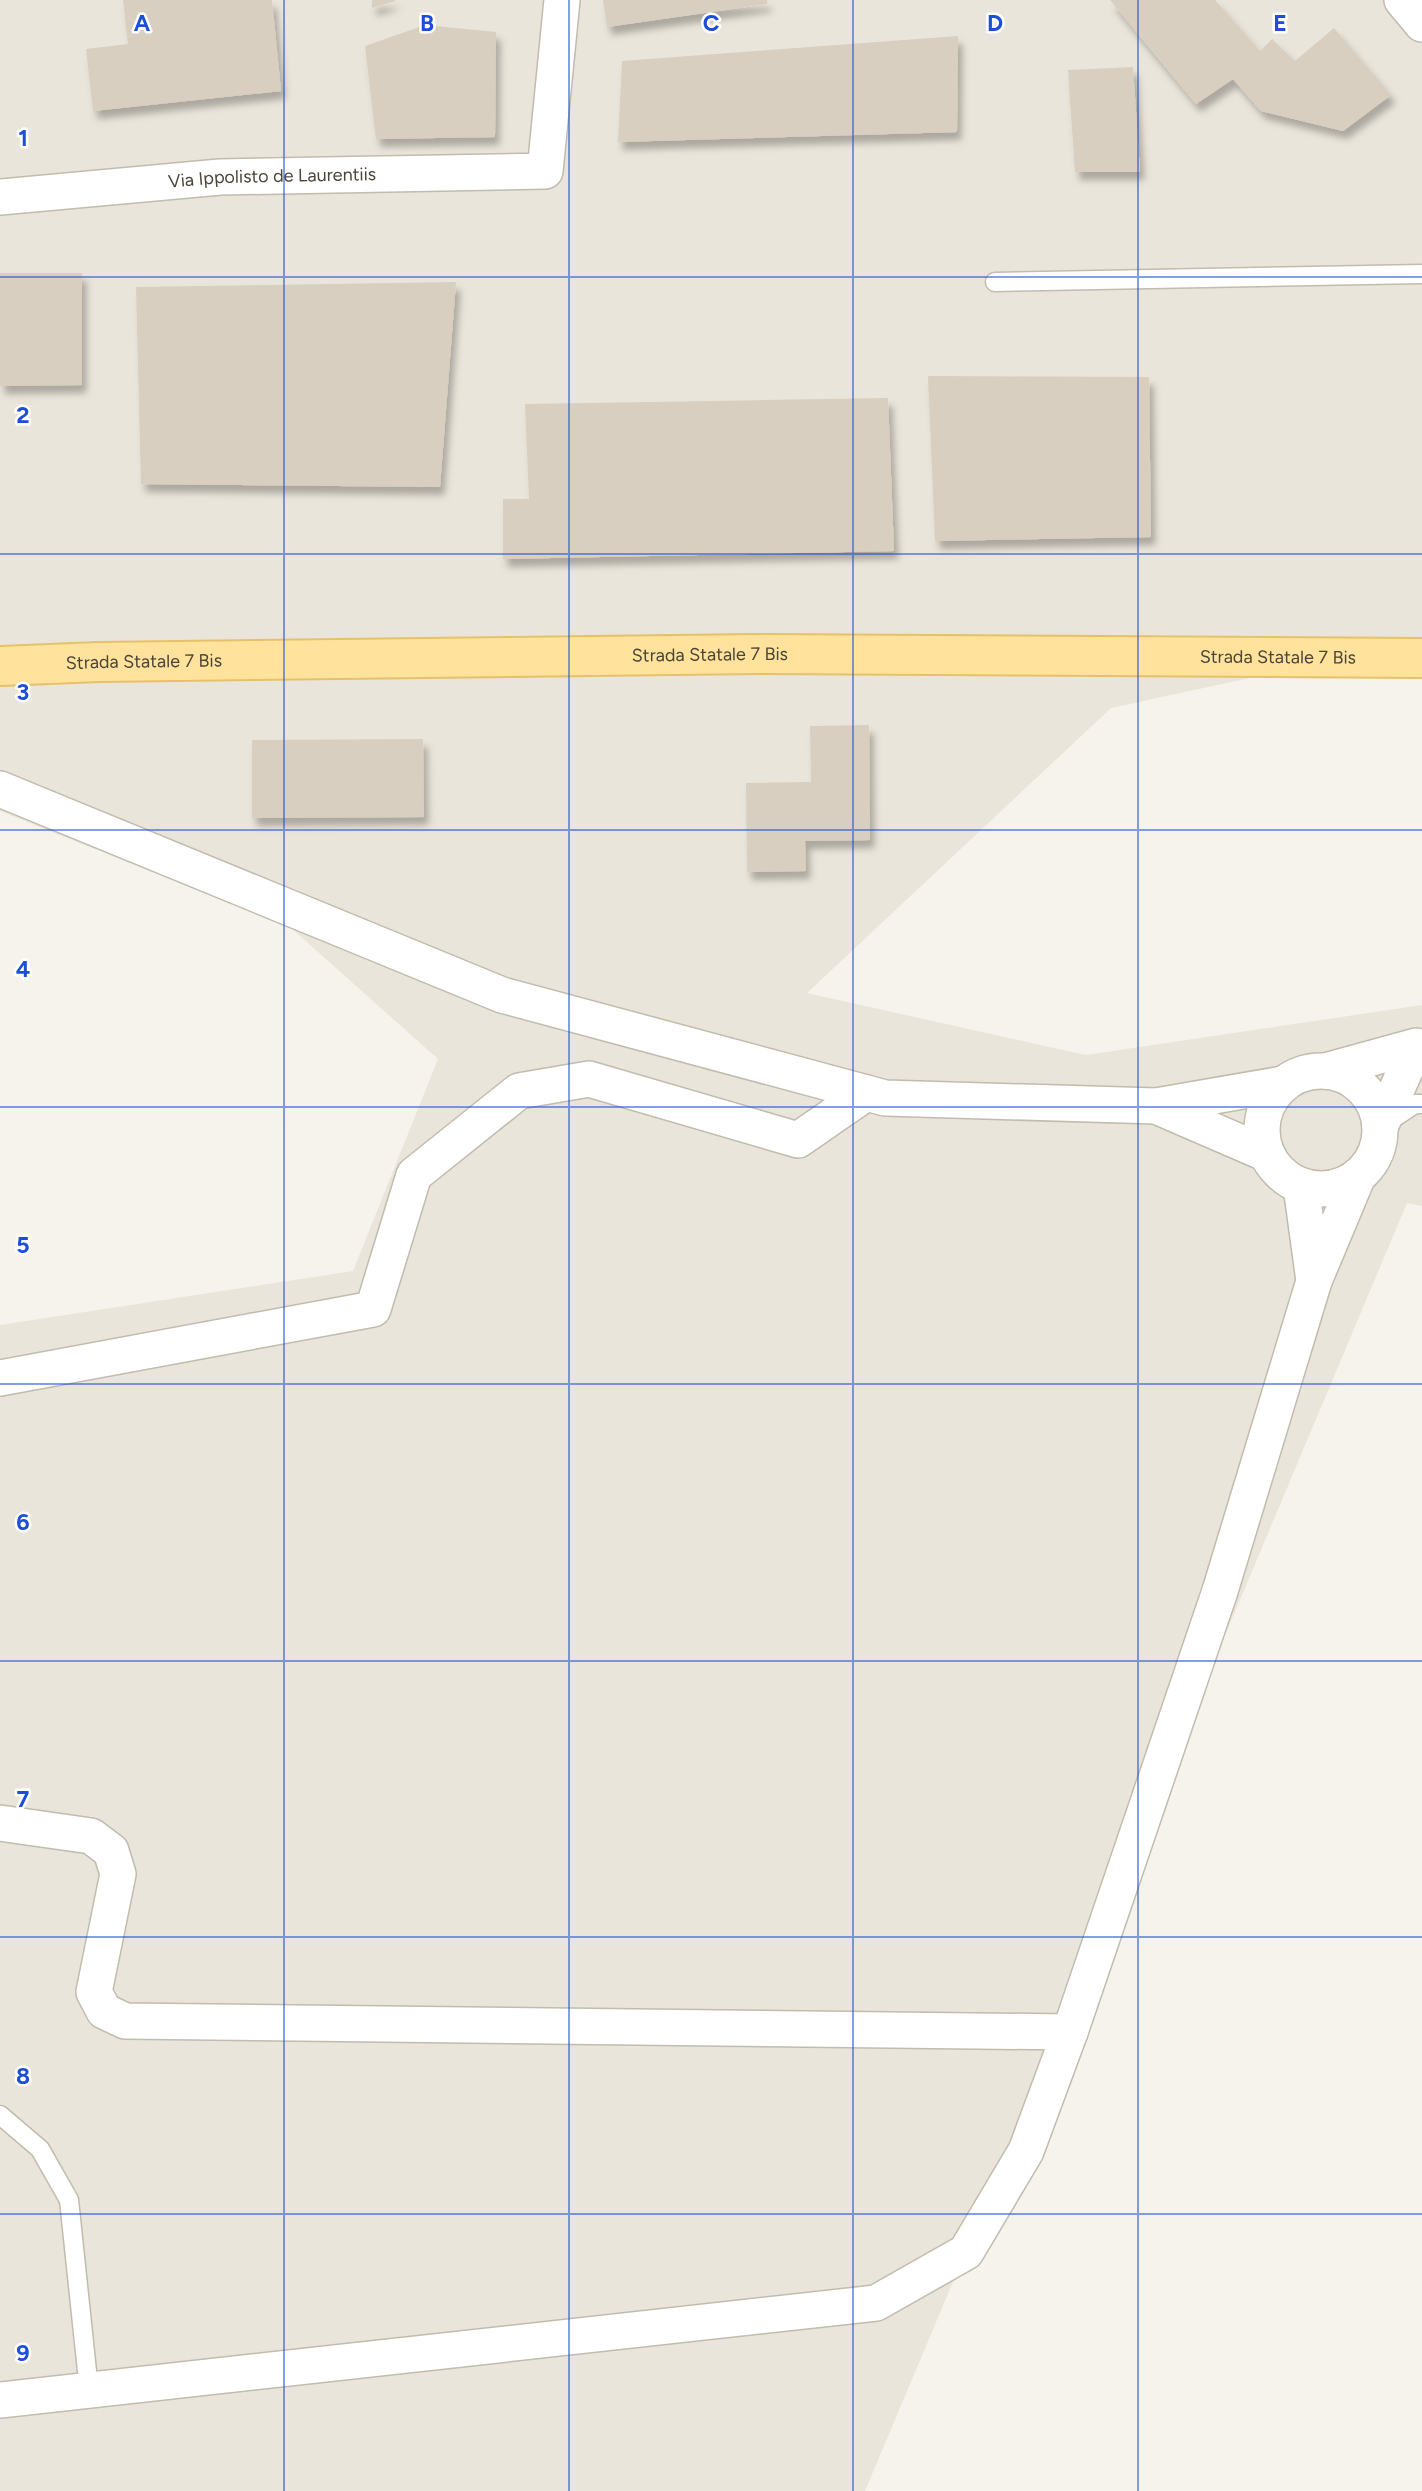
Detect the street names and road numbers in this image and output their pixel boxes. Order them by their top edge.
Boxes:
street label: Via Ippolisto de Laurentiis [167,163,376,193]
street label: Strada Statale 7 Bis [632,643,788,667]
street label: Strada Statale 7 Bis [1200,646,1356,669]
street label: Strada Statale 7 Bis [65,650,222,674]

